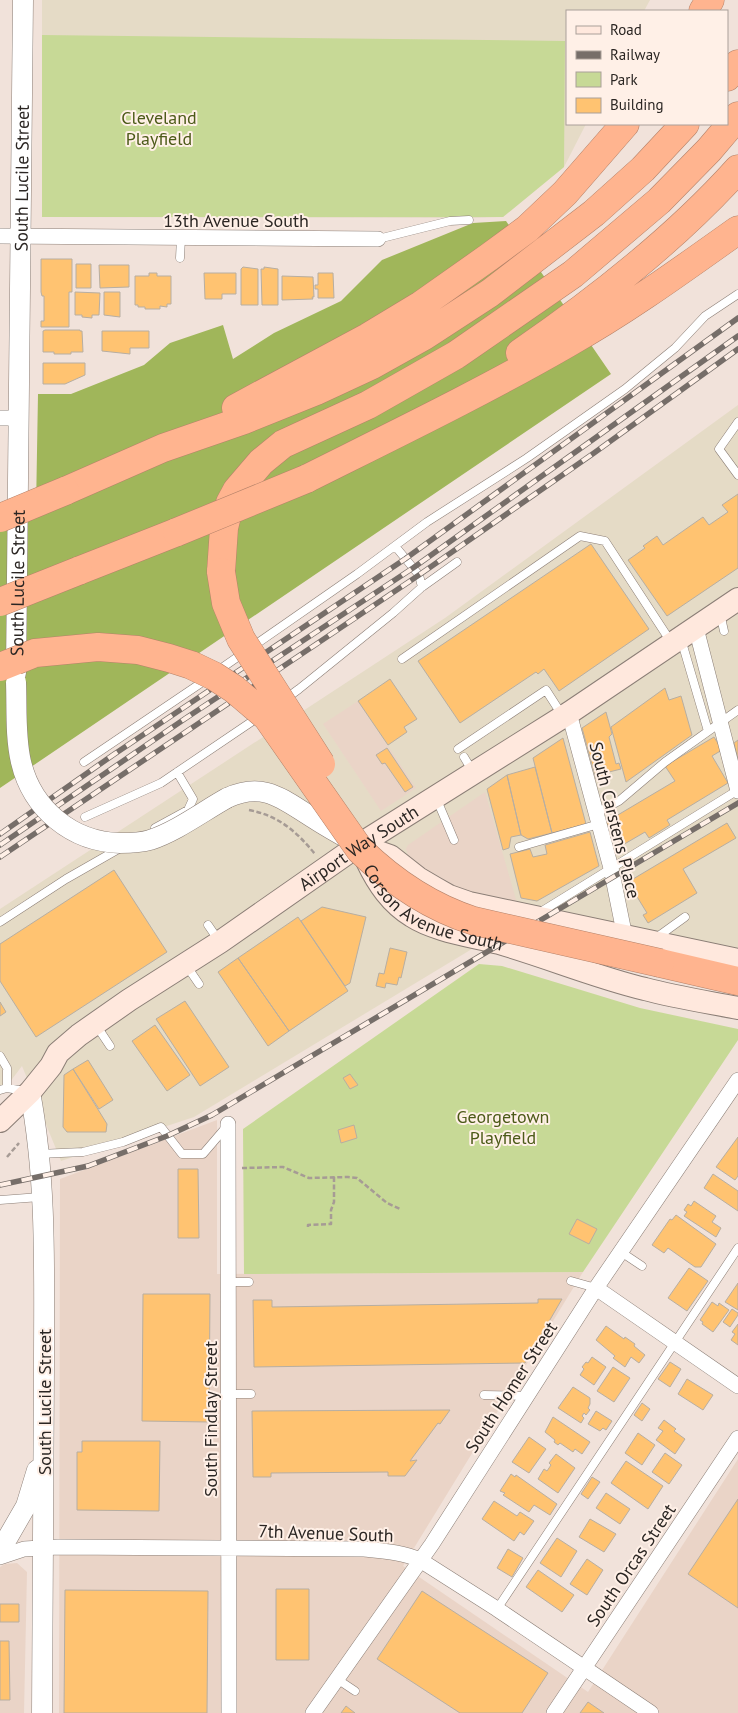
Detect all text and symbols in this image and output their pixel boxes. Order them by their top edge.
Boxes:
legend [566,10,728,125]
text: Road [610,20,642,39]
text: Railway [610,45,660,64]
text: Park [610,70,638,89]
text: Building [610,95,664,114]
street label: South Lucile Street [9,105,33,251]
park label: Cleveland Playfield [121,106,197,150]
street label: 13th Avenue South [163,209,309,232]
street label: South Lucile Street [5,510,29,656]
street label: South Carstens Place [584,739,646,901]
street label: Airport Way South [294,799,422,895]
street label: Corson Avenue South [359,860,506,955]
park label: Georgetown Playfield [457,1105,549,1149]
street label: South Homer Street [460,1317,562,1457]
street label: South Lucile Street [33,1329,56,1475]
street label: South Findlay Street [199,1341,222,1497]
street label: South Orcas Street [581,1499,681,1631]
street label: 7th Avenue South [258,1519,394,1547]

